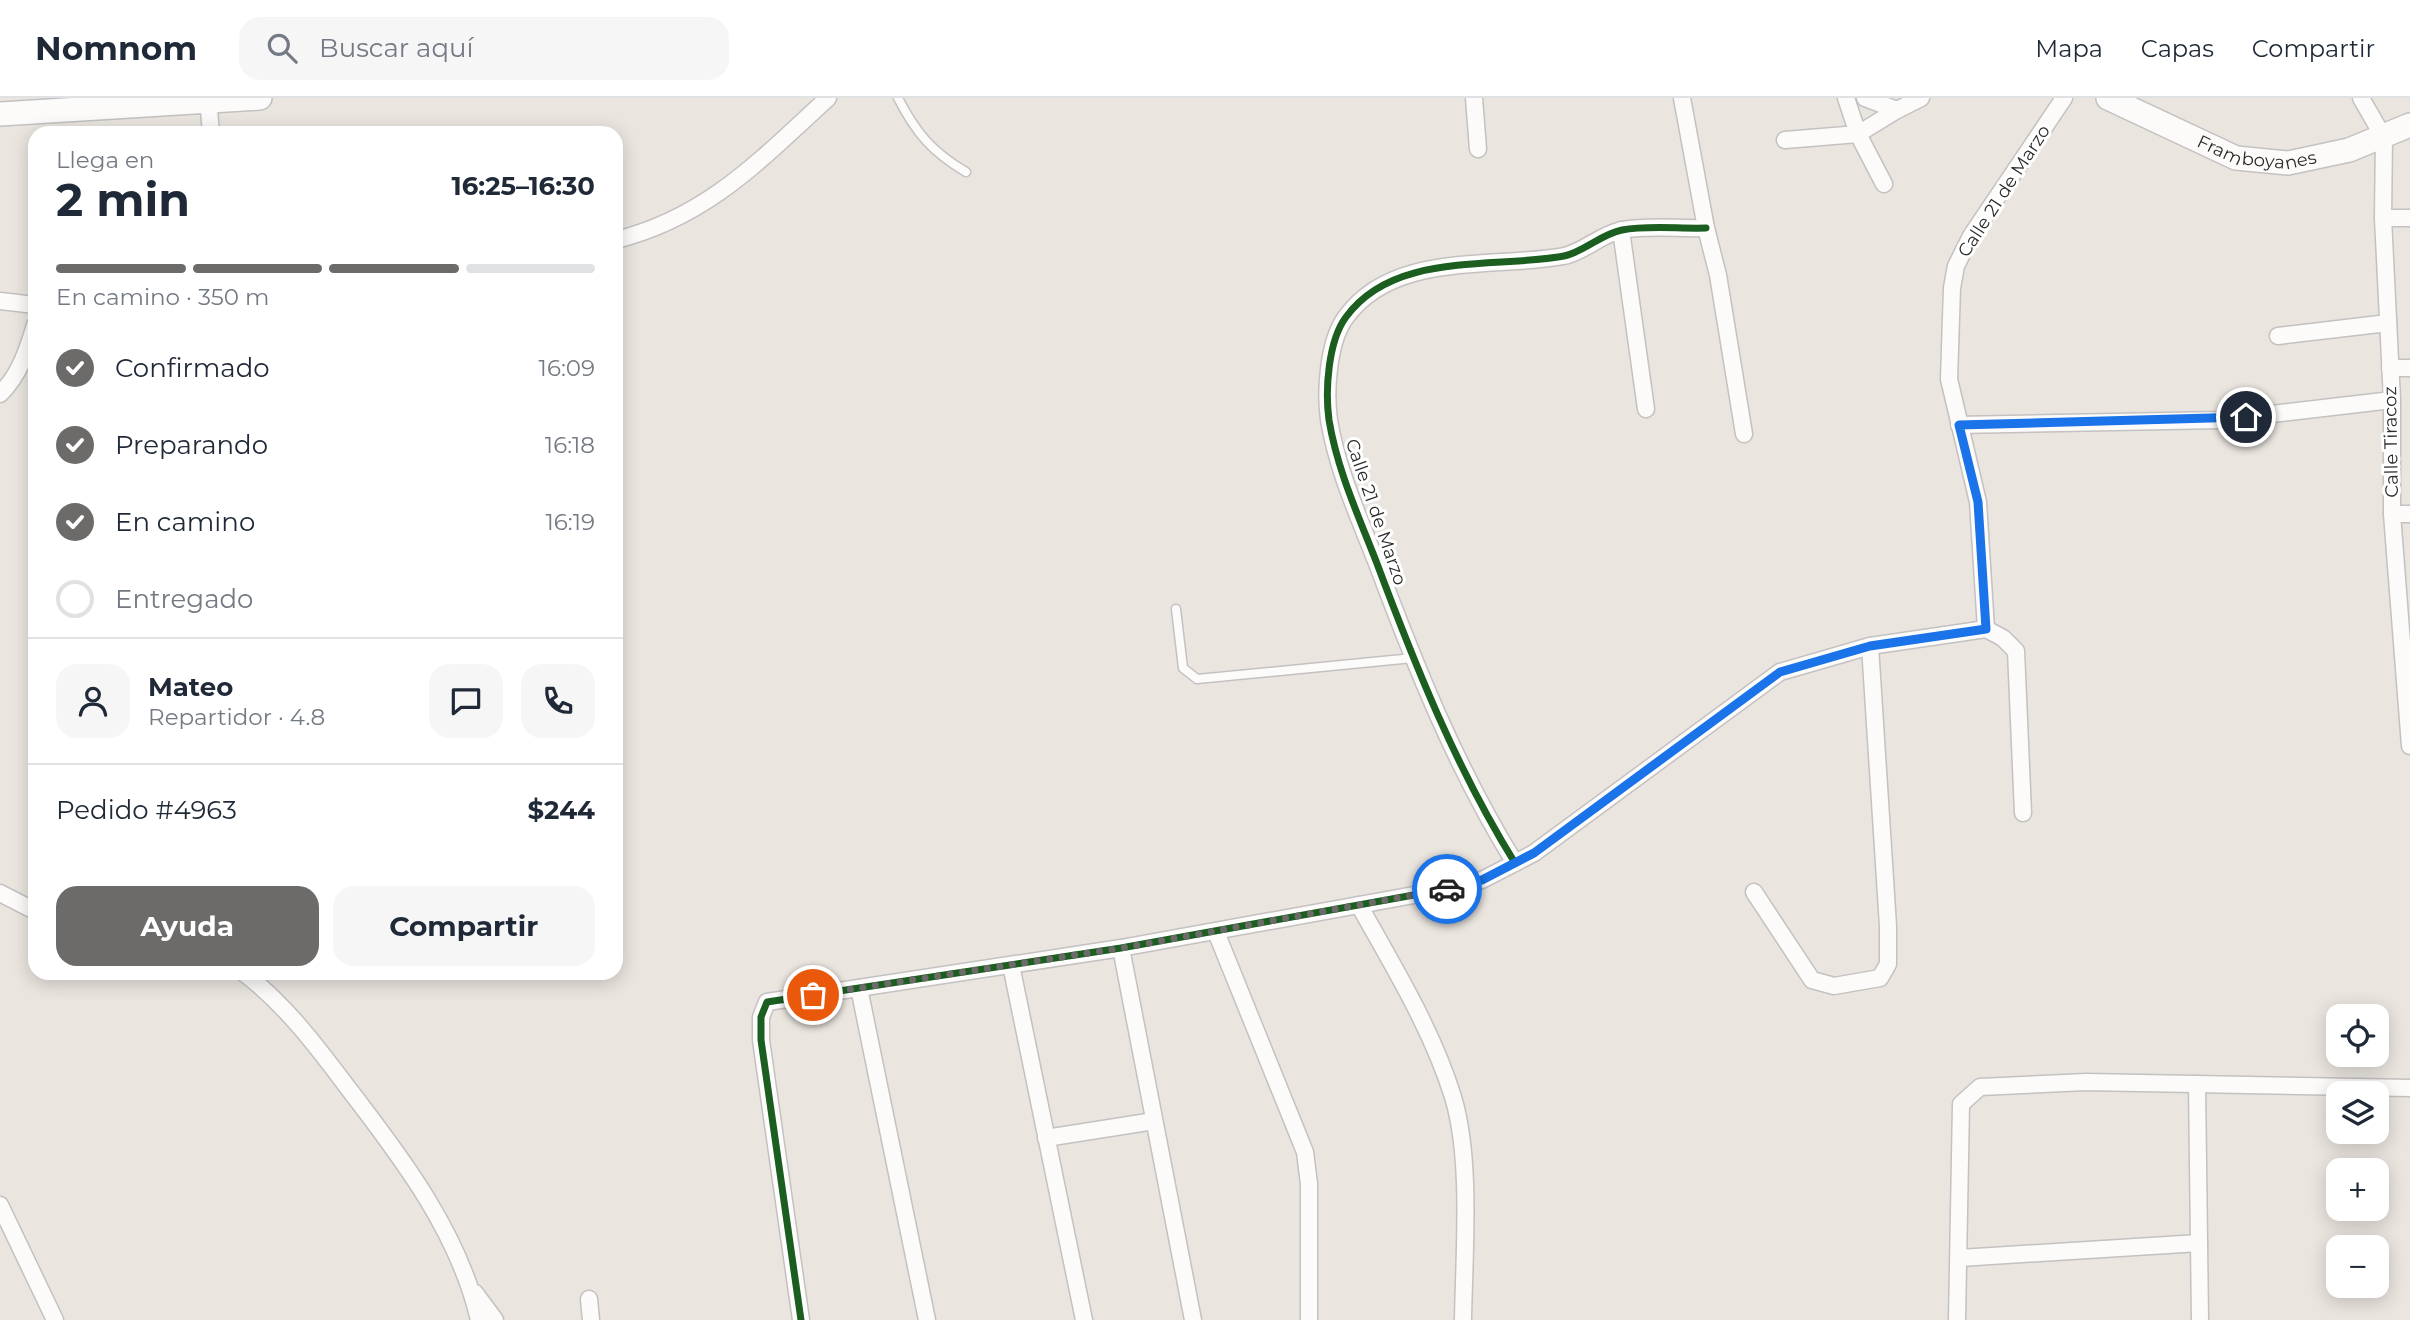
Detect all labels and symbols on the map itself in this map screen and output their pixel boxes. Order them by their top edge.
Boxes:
street label: Calle 21 de Marzo [1953,121,2055,261]
street label: Framboyanes [2194,130,2319,174]
street label: Calle Tiracoz [2379,386,2403,498]
pin [2216,387,2276,447]
street label: Calle 21 de Marzo [1341,436,1411,588]
courier [1412,854,1482,924]
pin [783,965,843,1025]

